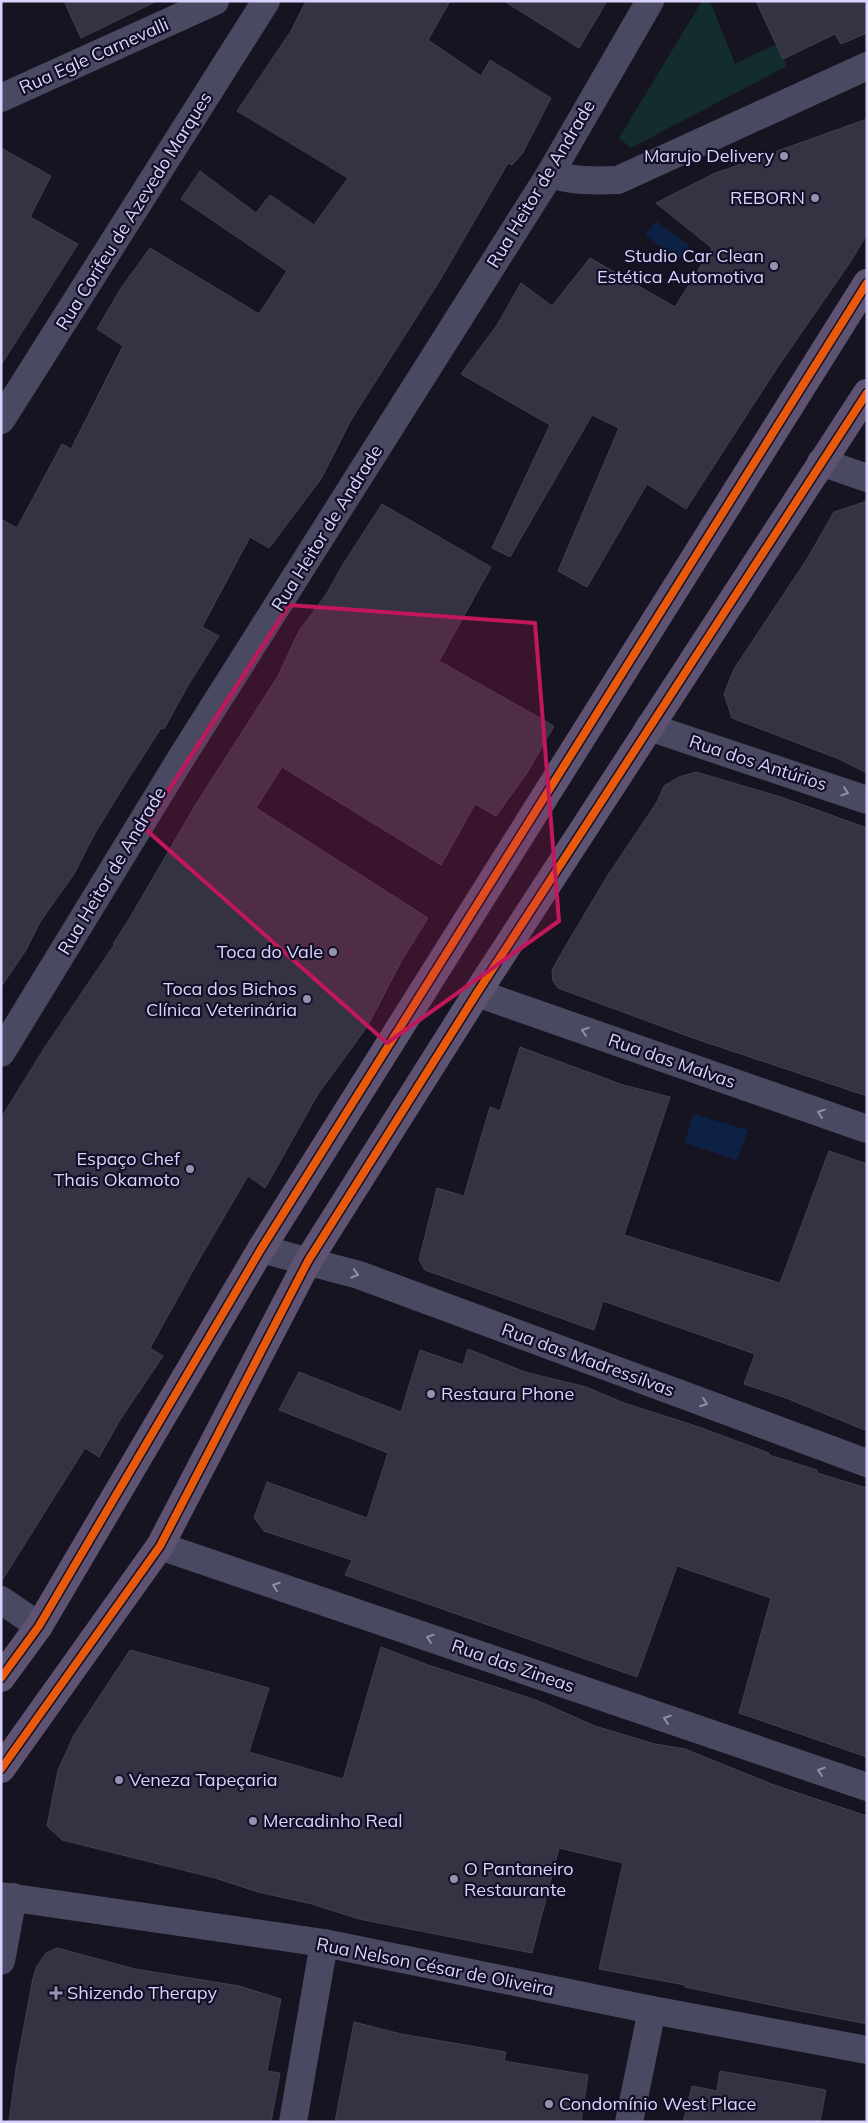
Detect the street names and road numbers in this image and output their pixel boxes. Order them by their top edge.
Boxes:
street label: Rua Egle Carnevalli [16,12,172,99]
street label: Rua Corifeu de Azevedo Marques [50,87,217,334]
street label: Rua Heitor de Andrade [481,96,600,272]
street label: Rua Heitor de Andrade [266,440,387,615]
street label: Rua dos Antúrios [686,729,830,796]
street label: Rua Heitor de Andrade [52,783,171,959]
street label: Rua das Malvas [605,1028,739,1093]
street label: Rua das Madressilvas [499,1318,678,1402]
street label: Rua das Zineas [449,1634,578,1697]
street label: Rua Nelson César de Oliveira [314,1932,556,2001]

